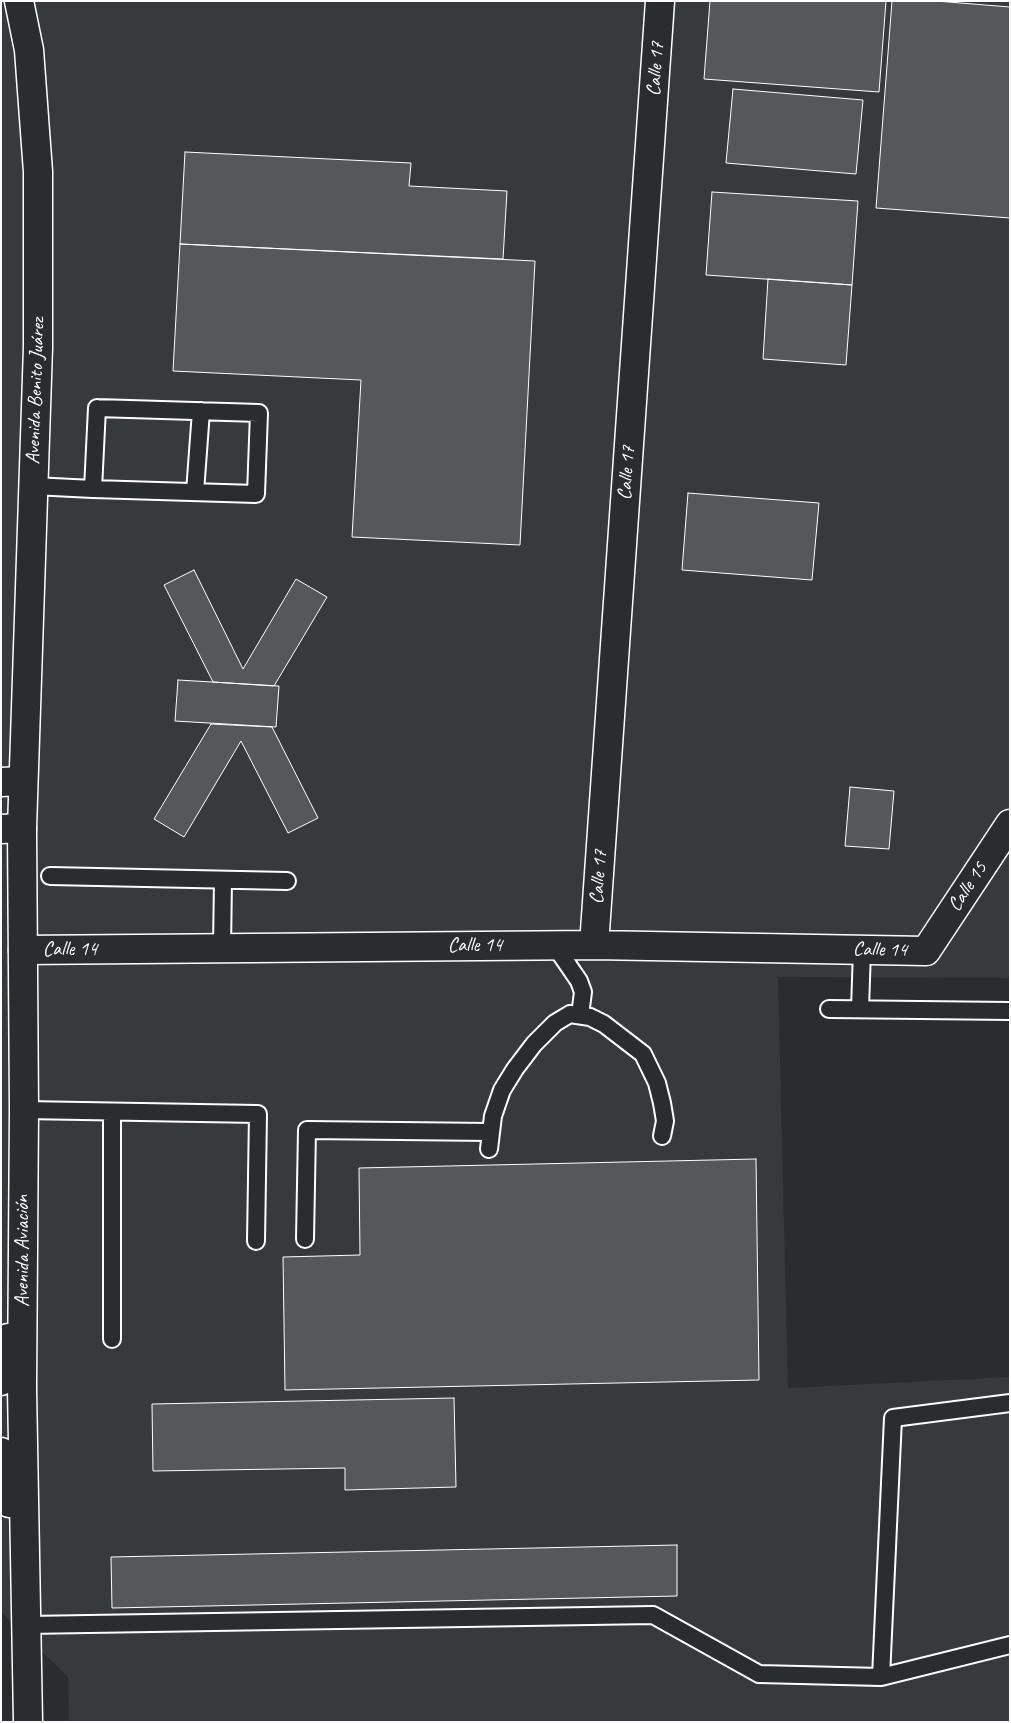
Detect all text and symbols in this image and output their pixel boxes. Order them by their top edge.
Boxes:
street label: Calle 17 [642,41,670,97]
street label: Avenida Benito Juárez [21,317,51,465]
street label: Calle 17 [613,445,641,501]
street label: Calle 17 [585,849,613,905]
street label: Calle 15 [943,858,993,916]
street label: Calle 14 [448,934,502,958]
street label: Calle 14 [43,938,97,962]
street label: Calle 14 [853,938,907,962]
street label: Avenida Aviación [11,1195,35,1307]

